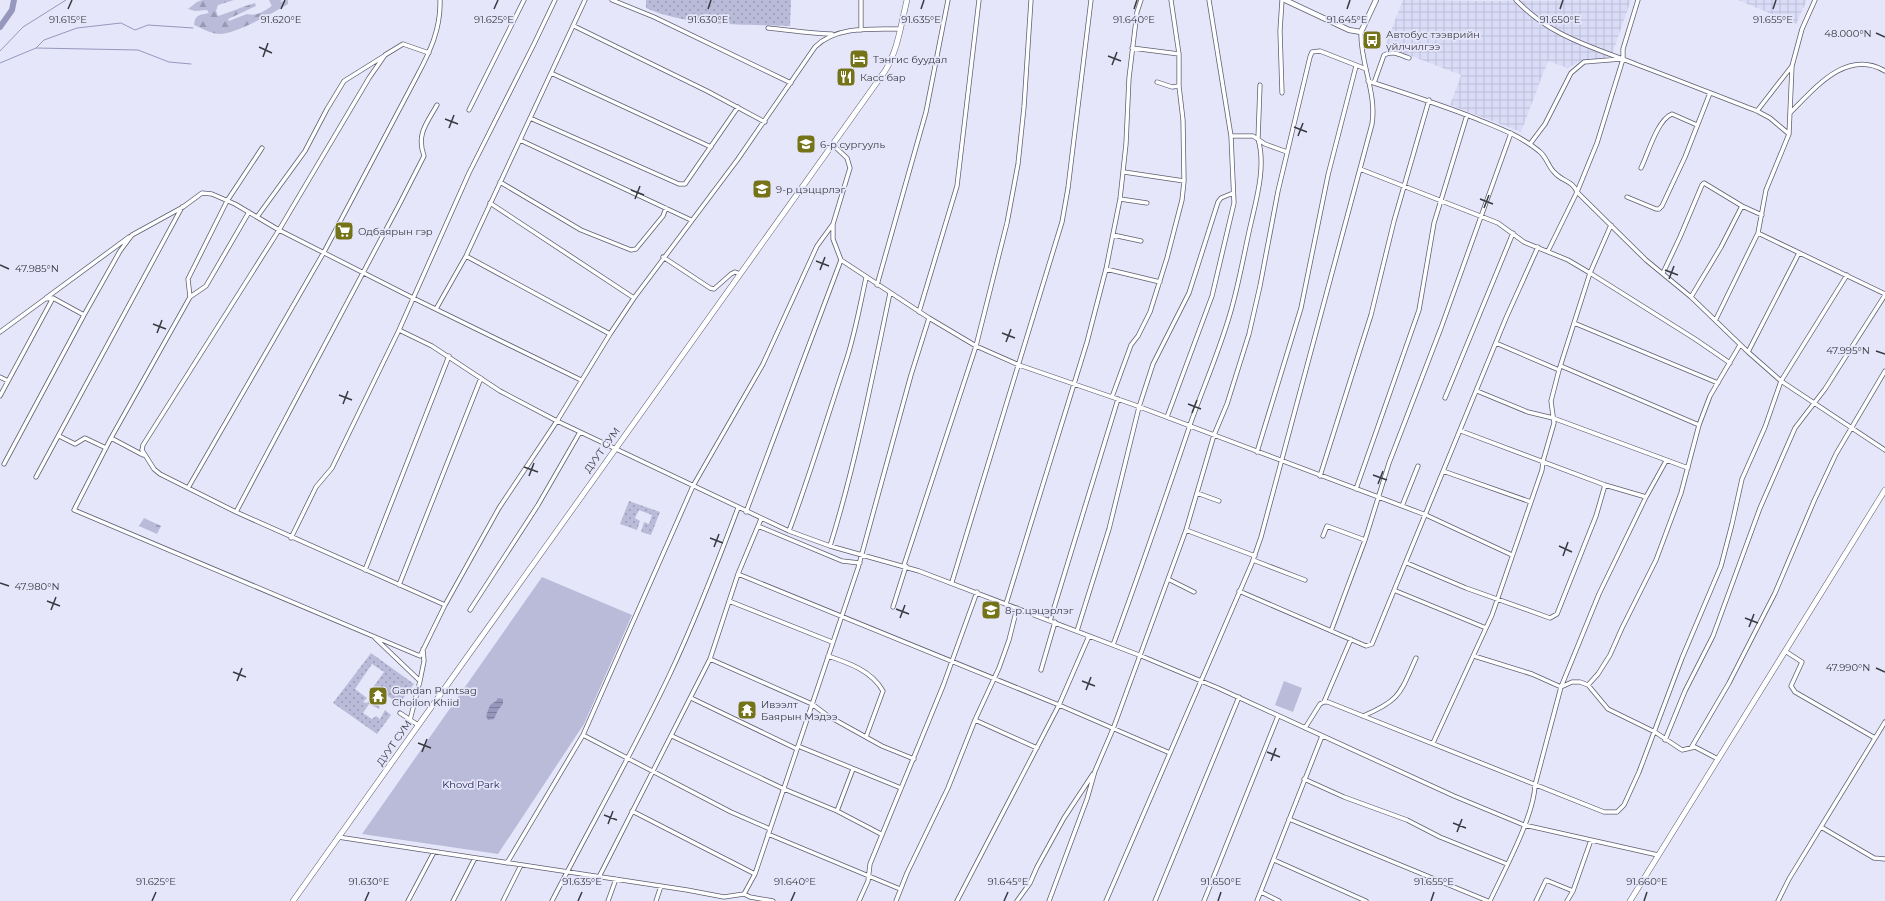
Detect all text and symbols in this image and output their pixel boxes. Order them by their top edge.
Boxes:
text: 91.615°E [49,13,87,26]
text: 91.620°E [261,13,302,26]
text: 91.625°E [474,13,514,26]
text: 91.630°E [688,13,729,26]
text: 91.635°E [901,13,941,26]
text: 91.640°E [1113,13,1155,26]
text: 91.645°E [1327,13,1368,26]
text: 91.650°E [1540,13,1581,26]
text: 91.655°E [1753,13,1793,26]
text: 48.000°N [1824,27,1872,40]
place label: Автобус тээврийн үйлчилгээ [1386,28,1480,53]
bus stop icon: Автобус тээврийн үйлчилгээ [1361,29,1383,51]
hotel icon: Тэнгис буудал [848,48,870,70]
place label: Тэнгис буудал [873,53,947,66]
restaurant icon: Касс бар [835,66,857,88]
place label: Касс бар [860,71,906,84]
school or university icon: 6-р сургууль [795,133,817,155]
place label: 6-р сургууль [820,138,885,151]
school or university icon: 9-р цэццрлэг [751,178,773,200]
place label: 9-р цэццрлэг [776,183,846,196]
supermarket icon: Одбаярын гэр [333,220,355,242]
place label: Одбаярын гэр [358,225,433,238]
text: 47.985°N [15,262,59,275]
text: 47.995°N [1826,344,1870,357]
street label: ДУУТ СУМ [581,425,623,475]
text: 47.980°N [14,580,60,593]
school or university icon: 8-р цэцэрлэг [980,599,1002,621]
place label: 8-р цэцэрлэг [1005,604,1074,617]
text: 47.990°N [1826,661,1870,674]
place label: Gandan Puntsag Choilon Khiid [392,684,477,709]
temple icon: Gandan Puntsag Choilon Khiid [367,685,389,707]
place label: Ивээлт Баярын Мэдээ [761,698,838,723]
temple icon: Ивээлт Баярын Мэдээ [736,699,758,721]
street label: ДУУТ СУМ [373,718,415,768]
park label: Khovd Park [442,778,500,791]
text: 91.625°E [136,875,176,888]
text: 91.630°E [349,875,390,888]
text: 91.635°E [562,875,602,888]
text: 91.640°E [774,875,816,888]
text: 91.645°E [988,875,1029,888]
text: 91.650°E [1201,875,1242,888]
text: 91.655°E [1414,875,1454,888]
text: 91.660°E [1626,875,1668,888]

